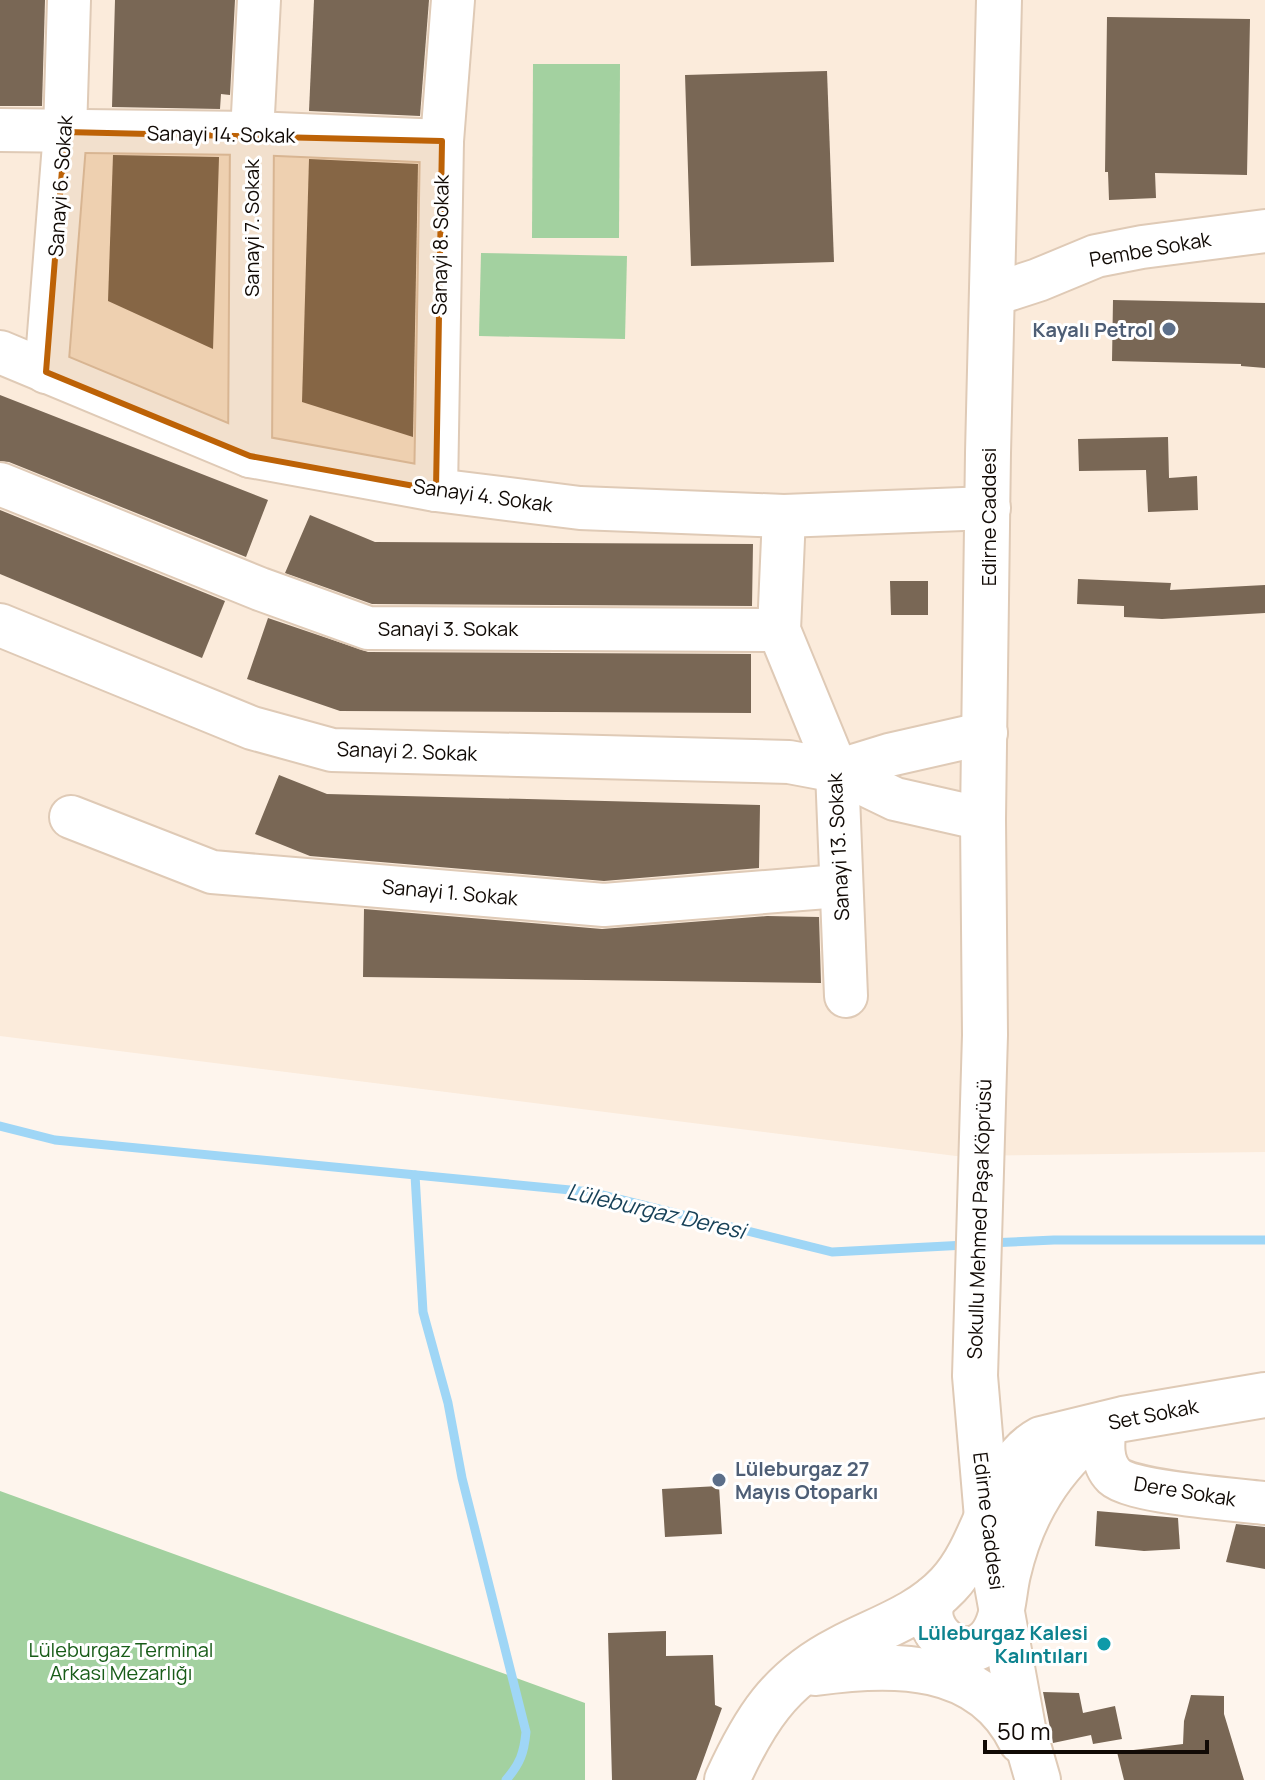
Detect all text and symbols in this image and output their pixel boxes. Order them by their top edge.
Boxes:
street label: Sanayi 6. Sokak [42,113,78,258]
street label: Sanayi 14. Sokak [147,119,297,149]
street label: Sanayi 7. Sokak [238,158,265,297]
street label: Sanayi 8. Sokak [425,173,455,316]
street label: Pembe Sokak [1087,225,1214,273]
place label: Kayalı Petrol [1033,316,1153,343]
marker: Kayalı Petrol [1160,320,1178,338]
street label: Edirne Caddesi [975,448,1002,586]
street label: Sanayi 4. Sokak [411,472,556,518]
street label: Sanayi 3. Sokak [378,615,519,642]
street label: Sanayi 2. Sokak [336,735,479,767]
street label: Sanayi 13. Sokak [821,771,855,922]
street label: Sanayi 1. Sokak [381,873,520,911]
street label: Sokullu Mehmed Paşa Köprüsü [961,1078,997,1360]
water label: Lüleburgaz Deresi [564,1176,751,1247]
street label: Set Sokak [1106,1392,1201,1436]
street label: Edirne Caddesi [967,1451,1011,1591]
place label: Lüleburgaz 27 Mayıs Otoparkı [735,1455,878,1505]
street label: Dere Sokak [1132,1470,1239,1513]
marker: Lüleburgaz 27 Mayıs Otoparkı [710,1471,728,1489]
place label: Lüleburgaz Kalesi Kalıntıları [918,1619,1088,1669]
marker: Lüleburgaz Kalesi Kalıntıları [1095,1635,1113,1653]
park label: Lüleburgaz Terminal Arkası Mezarlığı [28,1636,214,1686]
scale bar [985,1704,1207,1754]
text: 50 m [997,1714,1051,1747]

